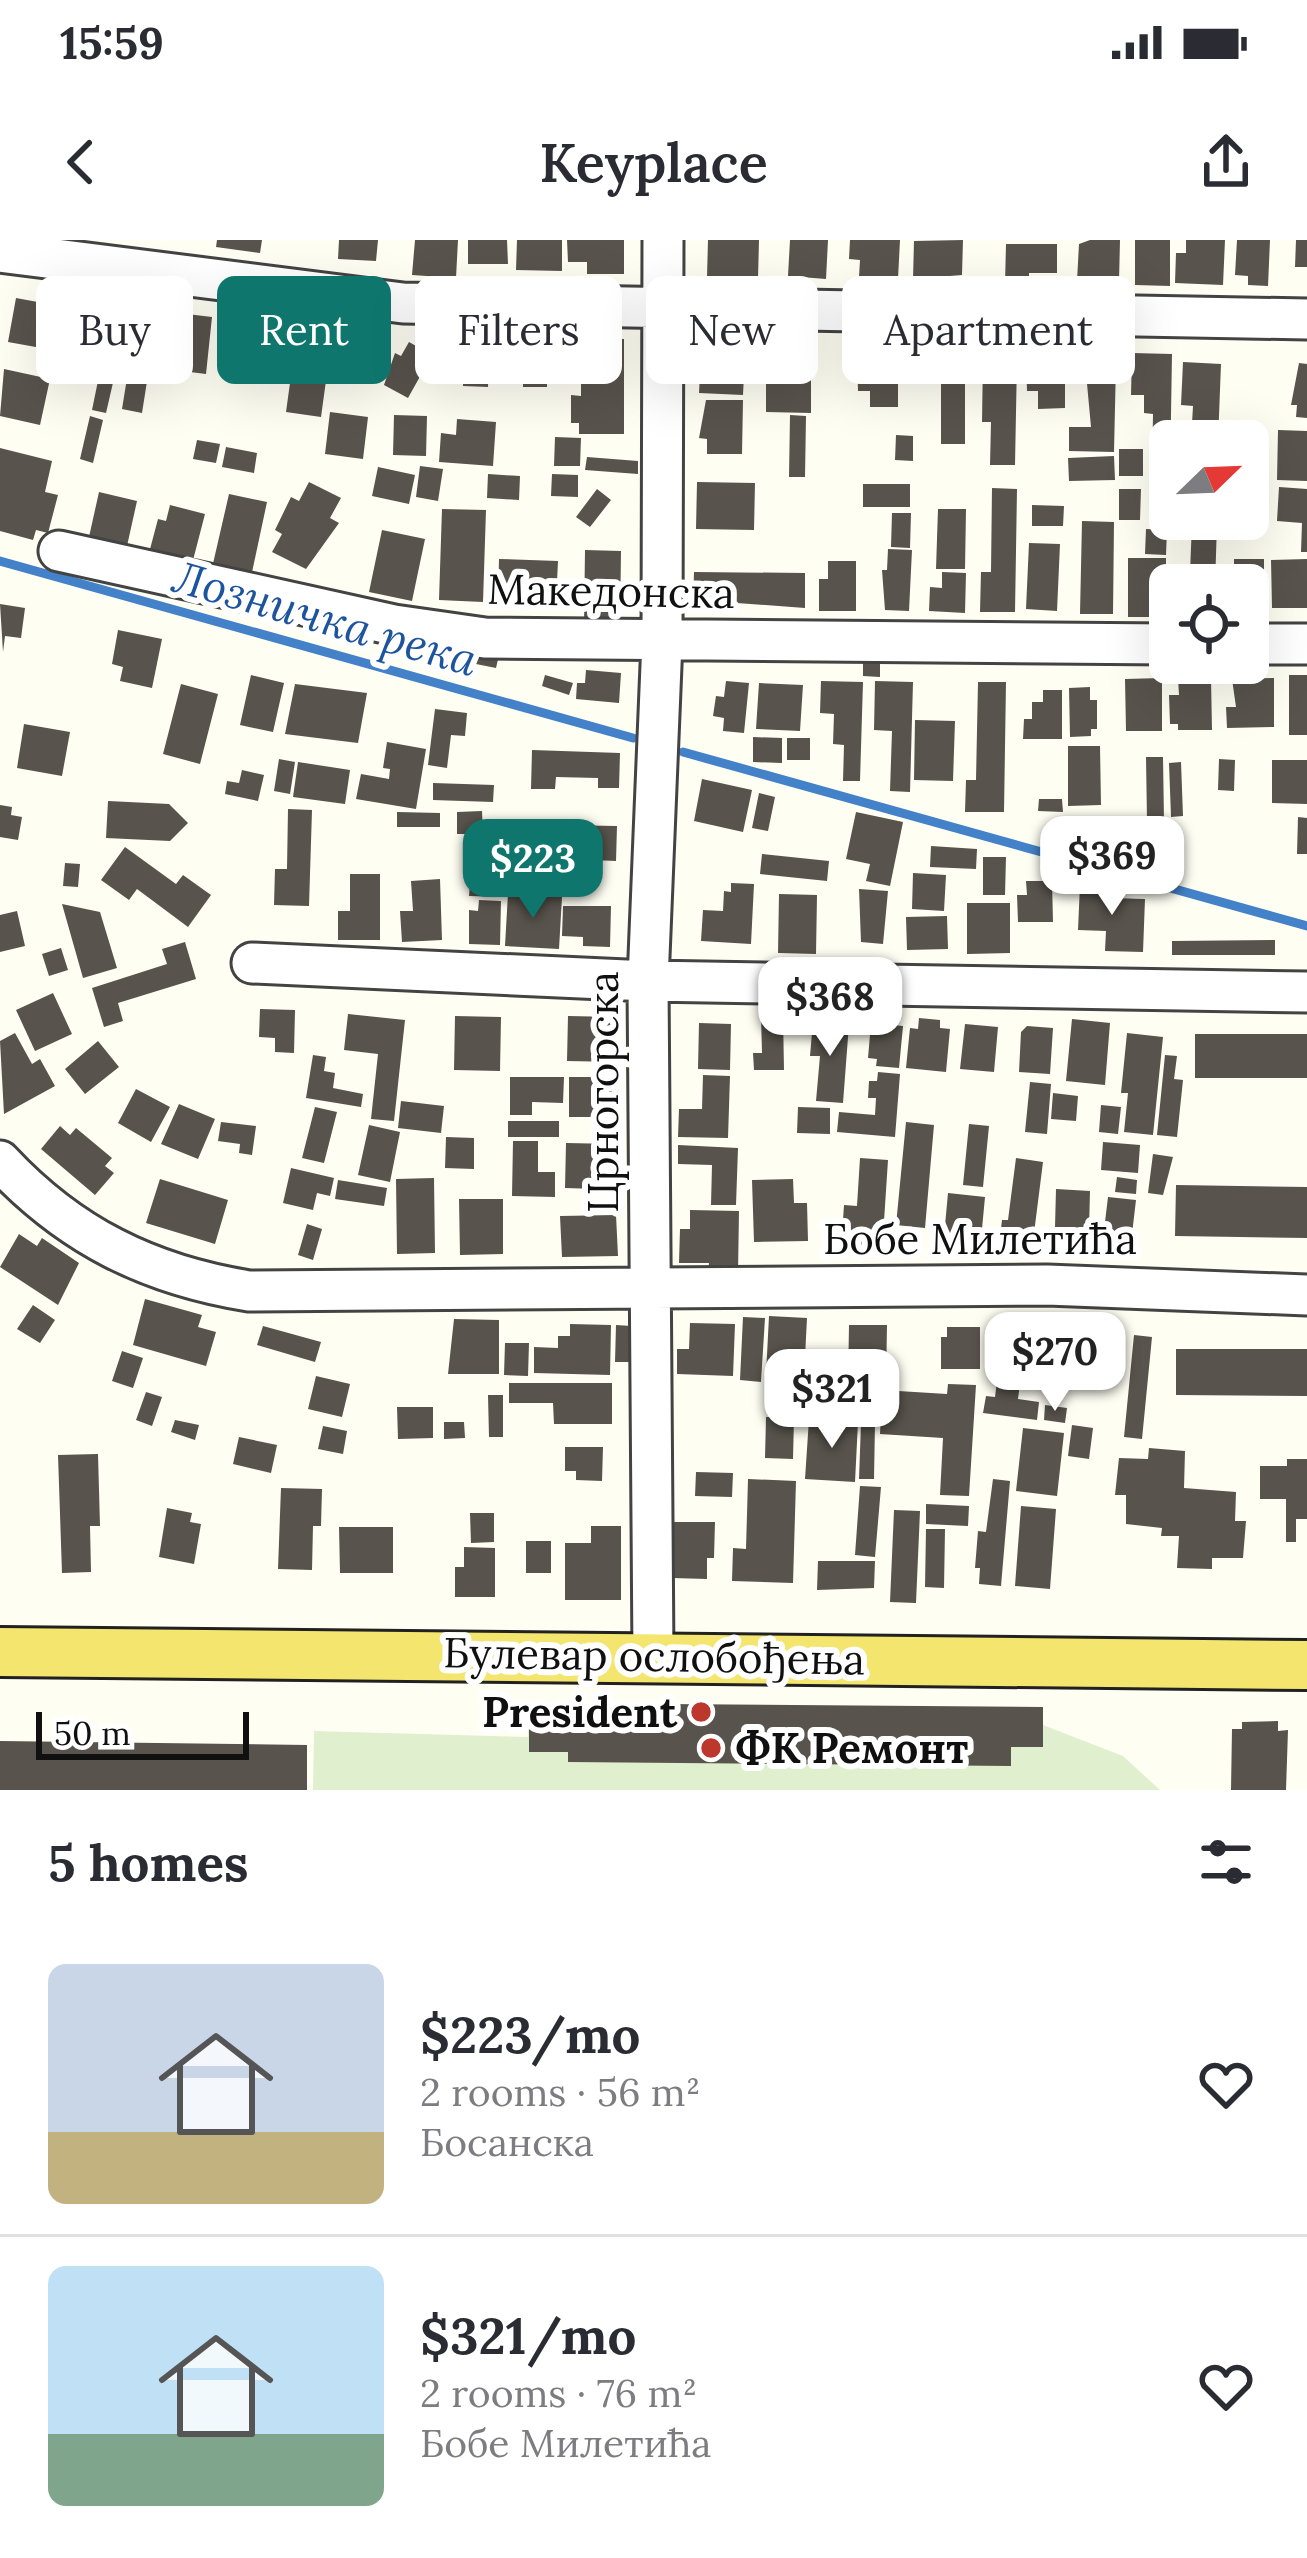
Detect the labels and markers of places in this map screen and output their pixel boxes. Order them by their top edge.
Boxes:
pin: $369 [1041,816,1183,918]
pin: $223 [462,819,604,921]
pin: $368 [759,957,901,1059]
pin: $270 [984,1312,1126,1414]
pin: $321 [761,1349,903,1451]
place label: President [482,1685,678,1739]
marker: President [688,1699,714,1725]
place label: ФК Ремонт [735,1721,968,1775]
marker: ФК Ремонт [698,1735,724,1761]

